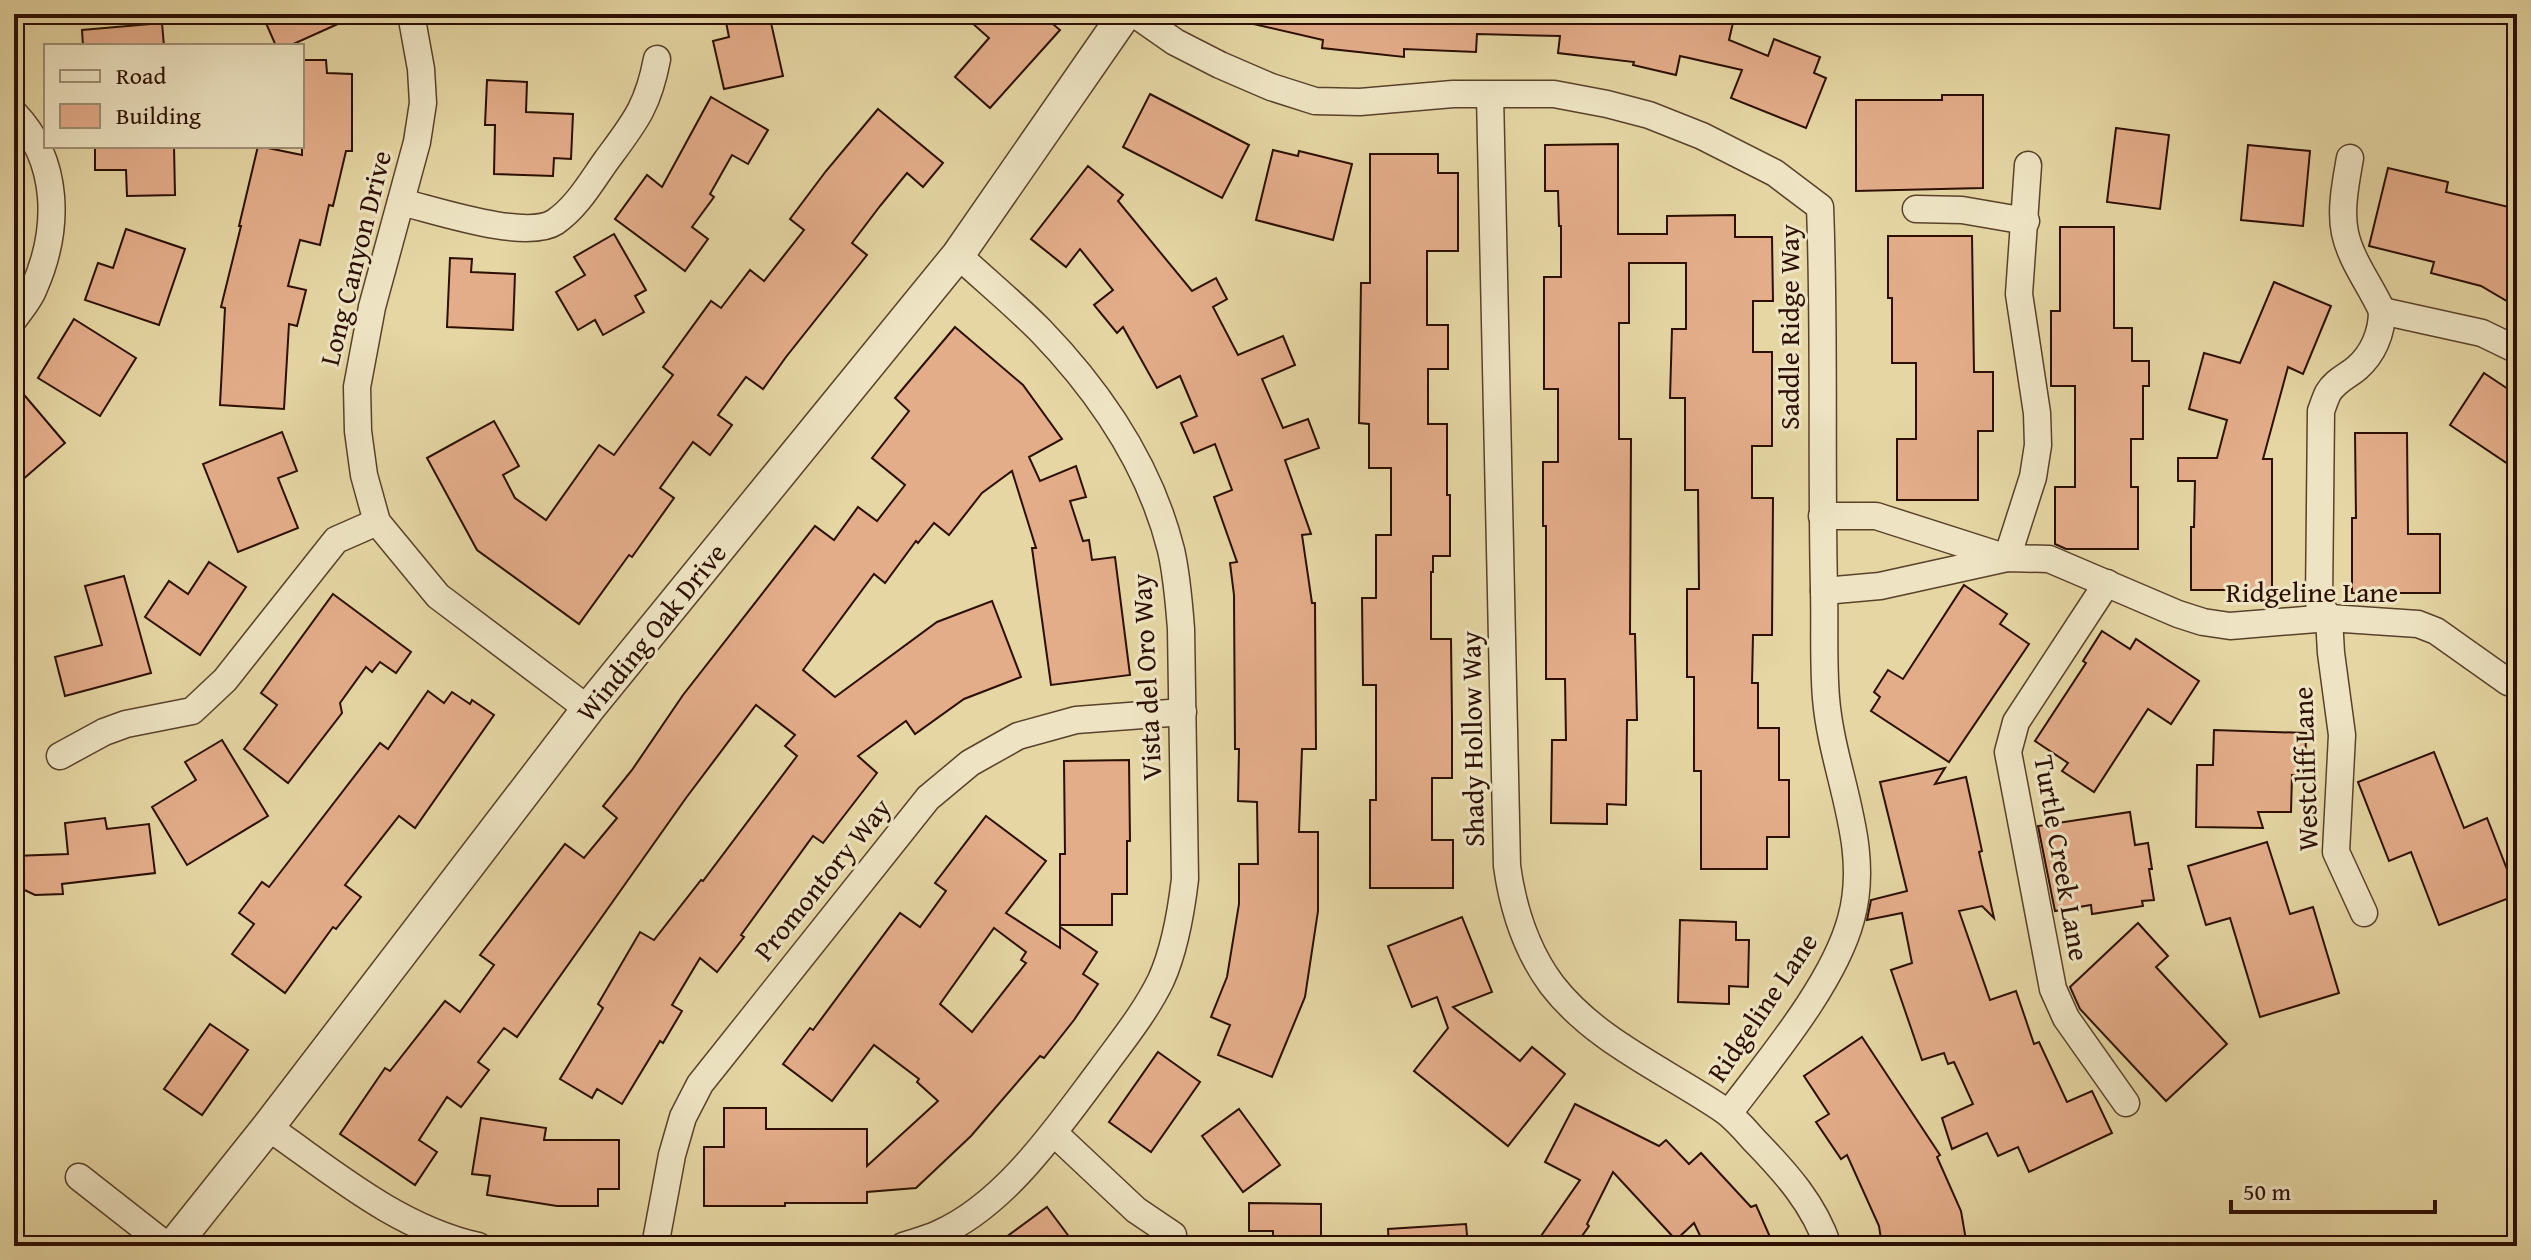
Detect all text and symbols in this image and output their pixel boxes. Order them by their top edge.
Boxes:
legend [44,44,304,148]
text: Road [116,58,166,93]
text: Building [116,98,201,133]
street label: Long Canyon Drive [308,146,401,370]
street label: Saddle Ridge Way [1768,224,1809,430]
street label: Winding Oak Drive [566,534,736,730]
street label: Ridgeline Lane [2226,571,2398,612]
street label: Vista del Oro Way [1120,572,1171,782]
street label: Shady Hollow Way [1449,631,1494,847]
street label: Westcliff Lane [2281,686,2328,852]
street label: Turtle Creek Lane [2024,752,2101,964]
street label: Promontory Way [743,788,900,969]
street label: Ridgeline Lane [1696,924,1827,1090]
scale bar [2231,1164,2435,1214]
text: 50 m [2243,1174,2291,1209]

